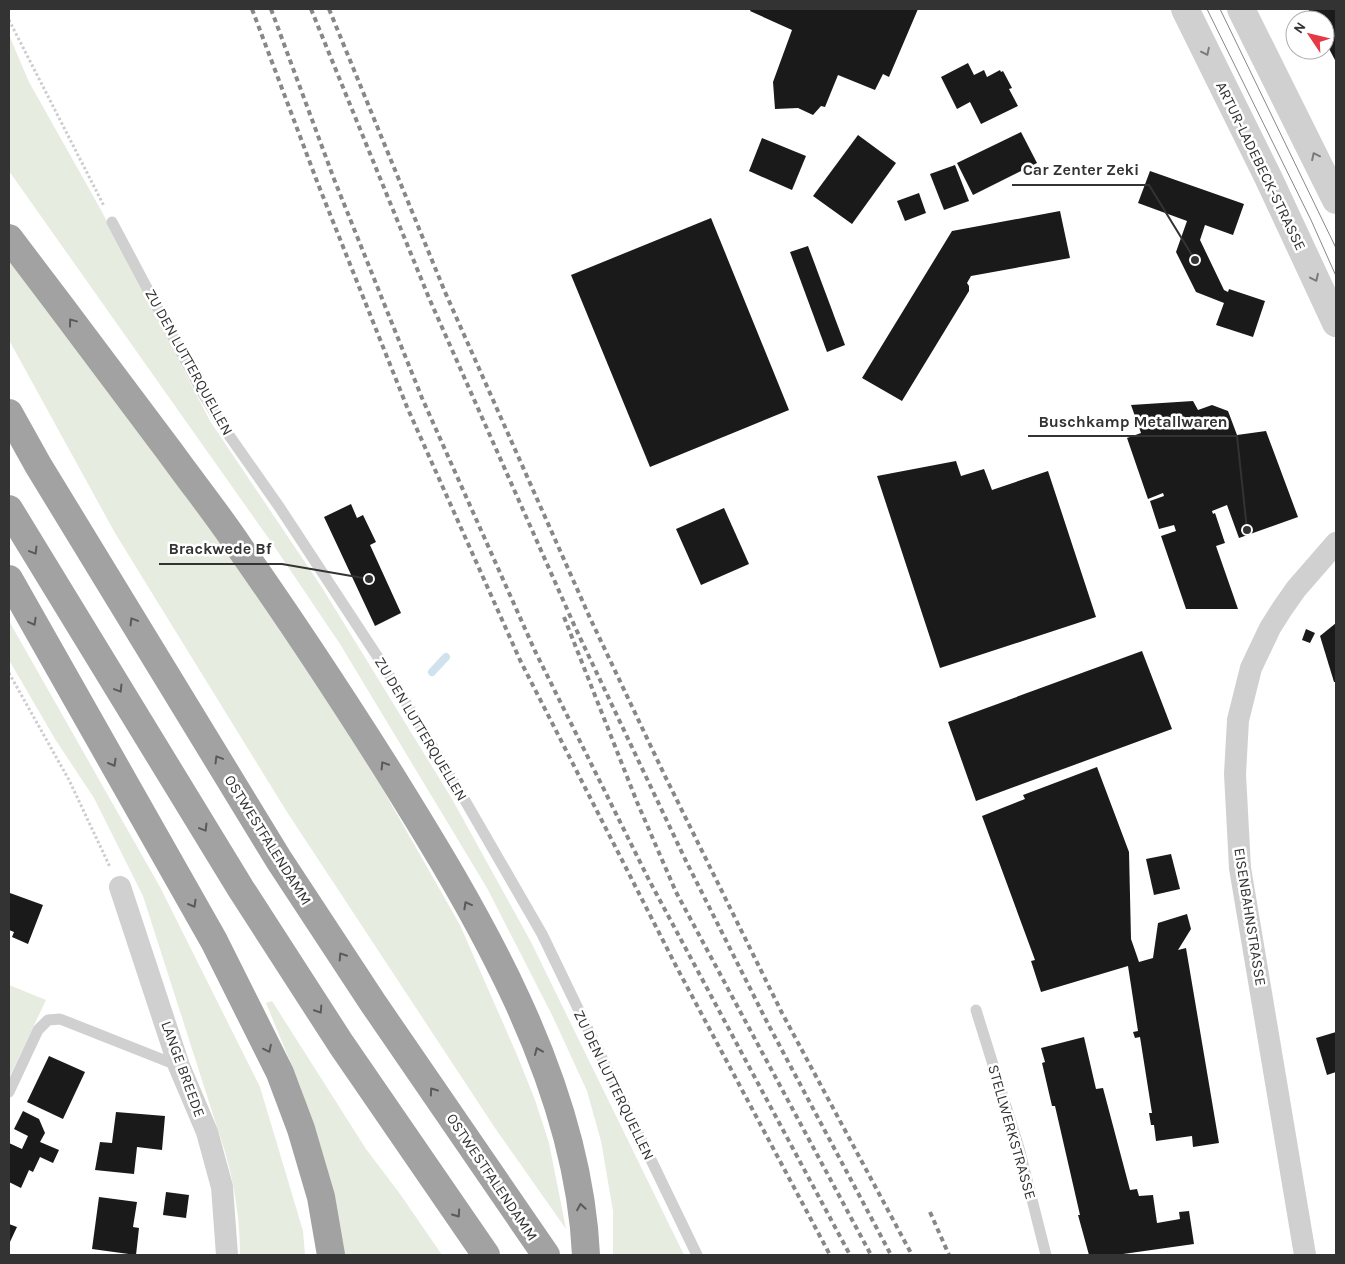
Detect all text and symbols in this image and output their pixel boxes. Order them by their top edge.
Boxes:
north arrow [1285,10,1335,60]
text: N [1290,19,1310,37]
one-way arrow [1200,47,1210,56]
street label: ARTUR-LADEBECK-STRASSE [1212,79,1310,253]
one-way arrow [1311,153,1321,162]
callout: Car Zenter Zeki [1012,154,1149,185]
text: Car Zenter Zeki [1023,160,1139,179]
one-way arrow [1309,272,1319,281]
street label: ZU DEN LUTTERQUELLEN [141,286,237,438]
one-way arrow [70,319,78,328]
callout: Buschkamp Metallwaren [1028,405,1237,436]
text: Buschkamp Metallwaren [1038,412,1228,431]
callout: Brackwede Bf [159,533,282,564]
text: Brackwede Bf [168,539,272,558]
one-way arrow [28,545,38,554]
one-way arrow [26,617,36,626]
one-way arrow [130,617,139,626]
street label: ZU DEN LUTTERQUELLEN [371,654,471,804]
one-way arrow [112,684,122,693]
one-way arrow [214,756,224,765]
one-way arrow [106,758,116,767]
one-way arrow [381,762,390,771]
street label: OSTWESTFALENDAMM [221,772,315,908]
one-way arrow [197,823,207,832]
street label: EISENBAHNSTRASSE [1230,847,1270,987]
one-way arrow [187,899,197,908]
one-way arrow [464,901,474,910]
one-way arrow [339,952,348,962]
one-way arrow [313,1004,322,1013]
street label: ZU DEN LUTTERQUELLEN [570,1007,658,1163]
street label: LANGE BREEDE [157,1018,209,1120]
one-way arrow [262,1044,272,1053]
one-way arrow [534,1047,545,1056]
street label: STELLWERKSTRASSE [984,1062,1040,1202]
one-way arrow [430,1087,439,1096]
street label: OSTWESTFALENDAMM [443,1110,541,1244]
one-way arrow [576,1203,586,1211]
one-way arrow [451,1208,460,1218]

